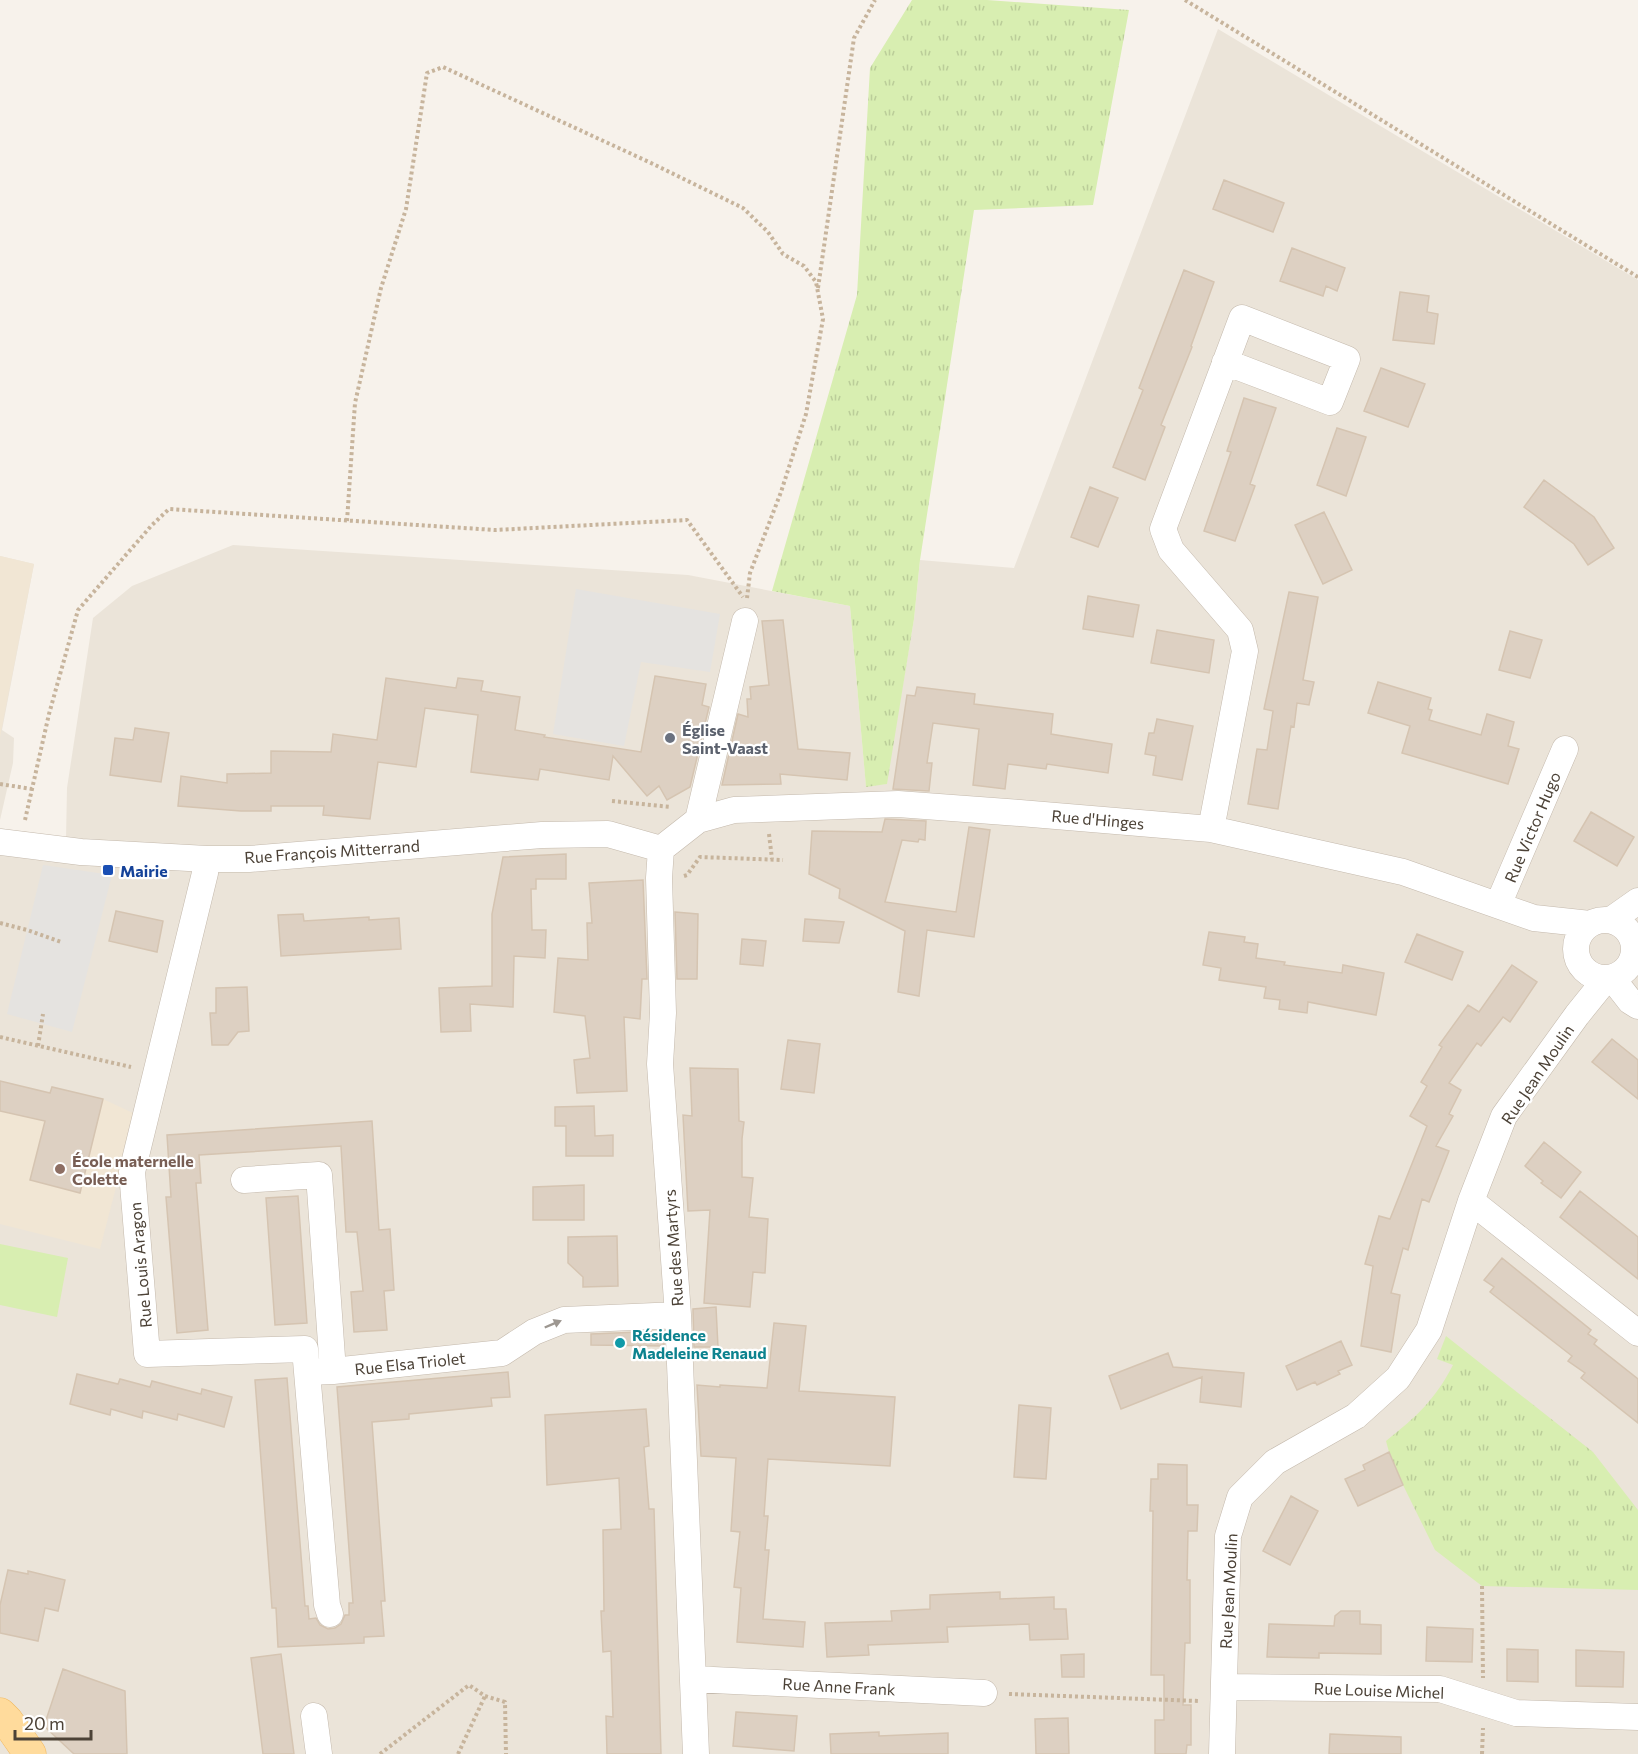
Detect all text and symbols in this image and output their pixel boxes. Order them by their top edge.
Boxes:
place label: Église Saint-Vaast [682,720,768,757]
marker: Église Saint-Vaast [663,731,677,745]
street label: Rue Victor Hugo [1500,769,1564,885]
street label: Rue d'Hinges [1051,805,1145,833]
street label: Rue François Mitterrand [244,835,420,867]
place label: Mairie [120,861,168,880]
marker: Mairie [101,863,115,877]
street label: Rue Jean Moulin [1497,1021,1577,1127]
place label: École maternelle Colette [72,1151,194,1188]
marker: École maternelle Colette [53,1162,67,1176]
street label: Rue des Martyrs [659,1189,687,1307]
street label: Rue Louis Aragon [125,1201,155,1329]
one-way arrow [544,1319,562,1328]
place label: Résidence Madeleine Renaud [632,1325,767,1362]
marker: Résidence Madeleine Renaud [613,1336,627,1350]
street label: Rue Elsa Triolet [354,1348,467,1378]
street label: Rue Jean Moulin [1215,1533,1241,1649]
street label: Rue Anne Frank [782,1674,896,1698]
street label: Rue Louise Michel [1313,1678,1445,1702]
scale bar [15,1703,92,1741]
text: 20 m [24,1712,65,1734]

